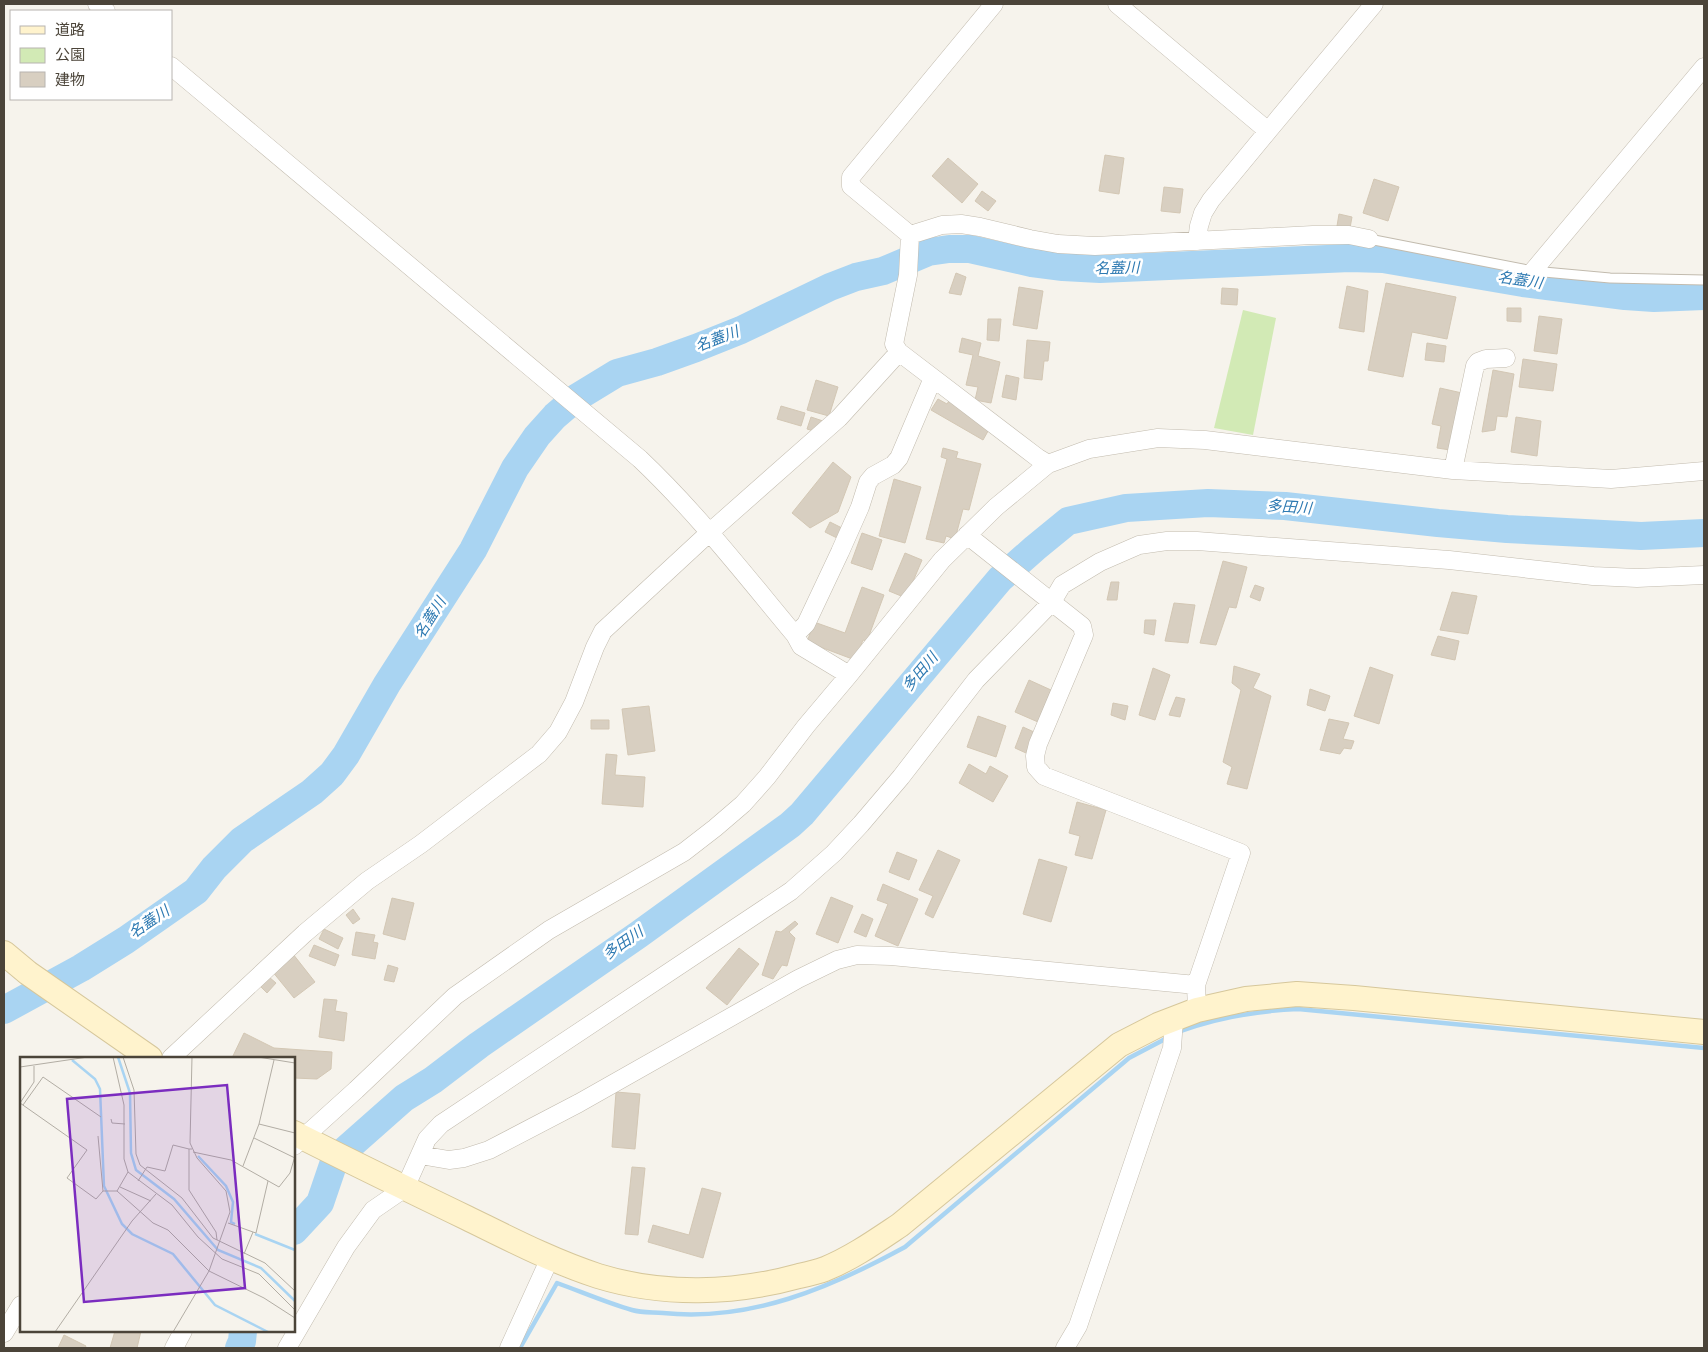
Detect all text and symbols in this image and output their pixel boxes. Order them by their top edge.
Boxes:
legend [10,10,172,100]
text: 道路 [55,21,85,39]
text: 公園 [55,46,85,64]
text: 建物 [55,71,85,89]
water label: 名蓋川 [1094,259,1142,277]
water label: 名蓋川 [1496,268,1546,293]
water label: 名蓋川 [693,322,743,355]
water label: 多田川 [1266,496,1314,518]
water label: 名蓋川 [410,592,451,642]
water label: 多田川 [899,647,943,695]
water label: 名蓋川 [125,901,174,942]
water label: 多田川 [599,922,648,963]
inset map [20,1057,295,1332]

